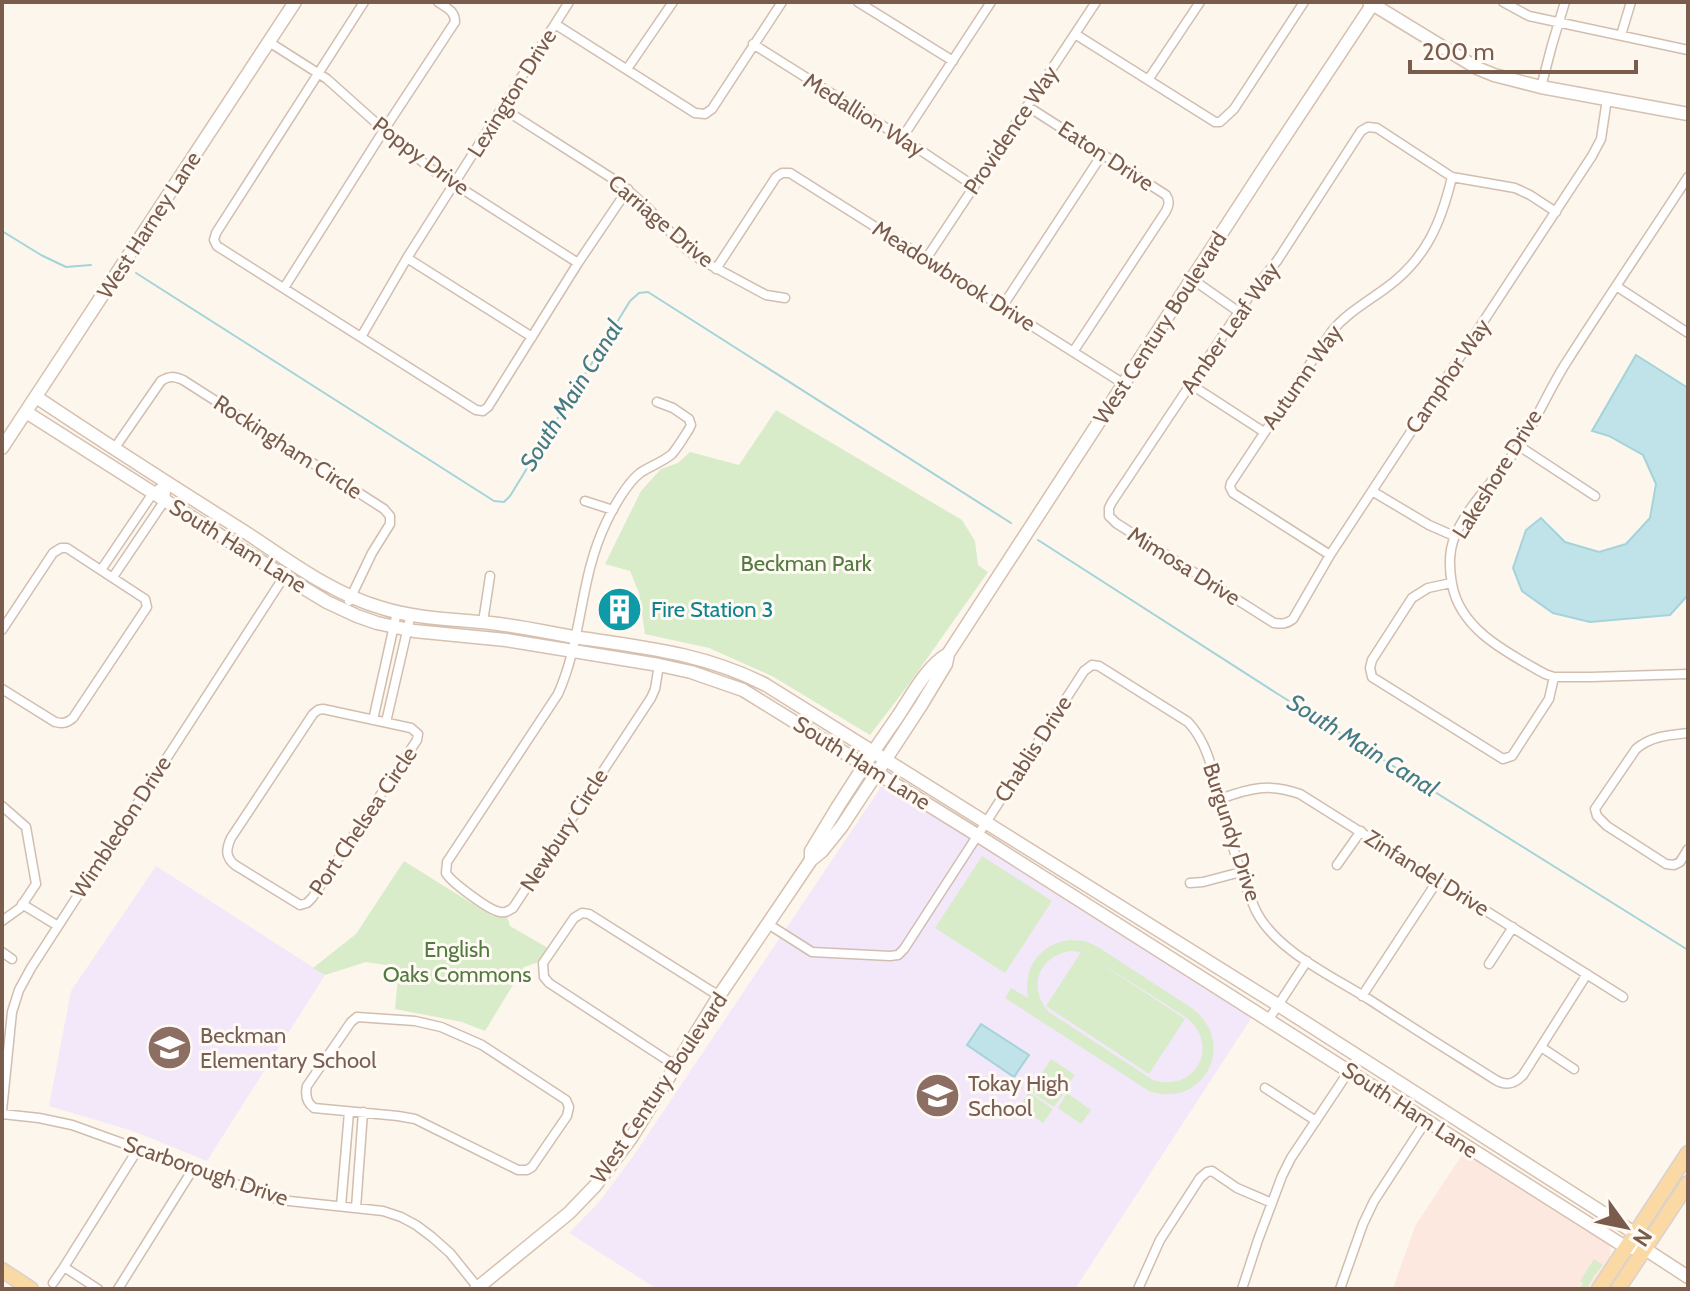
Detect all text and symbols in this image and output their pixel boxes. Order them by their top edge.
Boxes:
street label: Lexington Drive [462,24,562,162]
scale bar [1410,24,1636,74]
text: 200 m [1422,37,1495,66]
street label: Providence Way [958,60,1064,200]
street label: Medallion Way [799,67,929,163]
street label: Poppy Drive [367,111,475,201]
street label: Eaton Drive [1053,115,1159,197]
street label: West Harney Lane [91,146,207,304]
street label: Carriage Drive [603,169,719,273]
street label: Meadowbrook Drive [868,215,1040,337]
street label: West Century Boulevard [1088,227,1232,429]
street label: Amber Leaf Way [1175,257,1285,399]
street label: Camphor Way [1400,313,1496,439]
water label: South Main Canal [513,314,629,476]
street label: Autumn Way [1256,320,1348,434]
street label: Rockingham Circle [209,389,367,505]
street label: Lakeshore Drive [1446,404,1548,544]
street label: South Ham Lane [165,493,311,599]
street label: Mimosa Drive [1123,521,1245,611]
park label: Beckman Park [741,550,872,577]
building icon: Fire Station 3 [596,585,644,633]
place label: Fire Station 3 [651,596,774,623]
water label: South Main Canal [1282,687,1444,803]
street label: Chablis Drive [989,691,1077,807]
street label: South Ham Lane [789,710,935,816]
street label: Port Chelsea Circle [303,742,423,900]
street label: Wimbledon Drive [65,751,177,903]
street label: Burgundy Drive [1197,759,1267,905]
street label: Newbury Circle [514,764,614,896]
street label: Zinfandel Drive [1360,824,1494,922]
park label: English Oaks Commons [383,936,531,988]
street label: West Century Boulevard [585,987,733,1189]
place label: Beckman Elementary School [200,1022,377,1074]
school or university icon: Beckman Elementary School [145,1024,193,1072]
street label: South Ham Lane [1337,1056,1483,1164]
place label: Tokay High School [968,1070,1069,1122]
school or university icon: Tokay High School [913,1072,961,1120]
street label: Scarborough Drive [120,1130,292,1212]
north arrow [1586,1187,1666,1267]
text: N [1627,1224,1658,1251]

